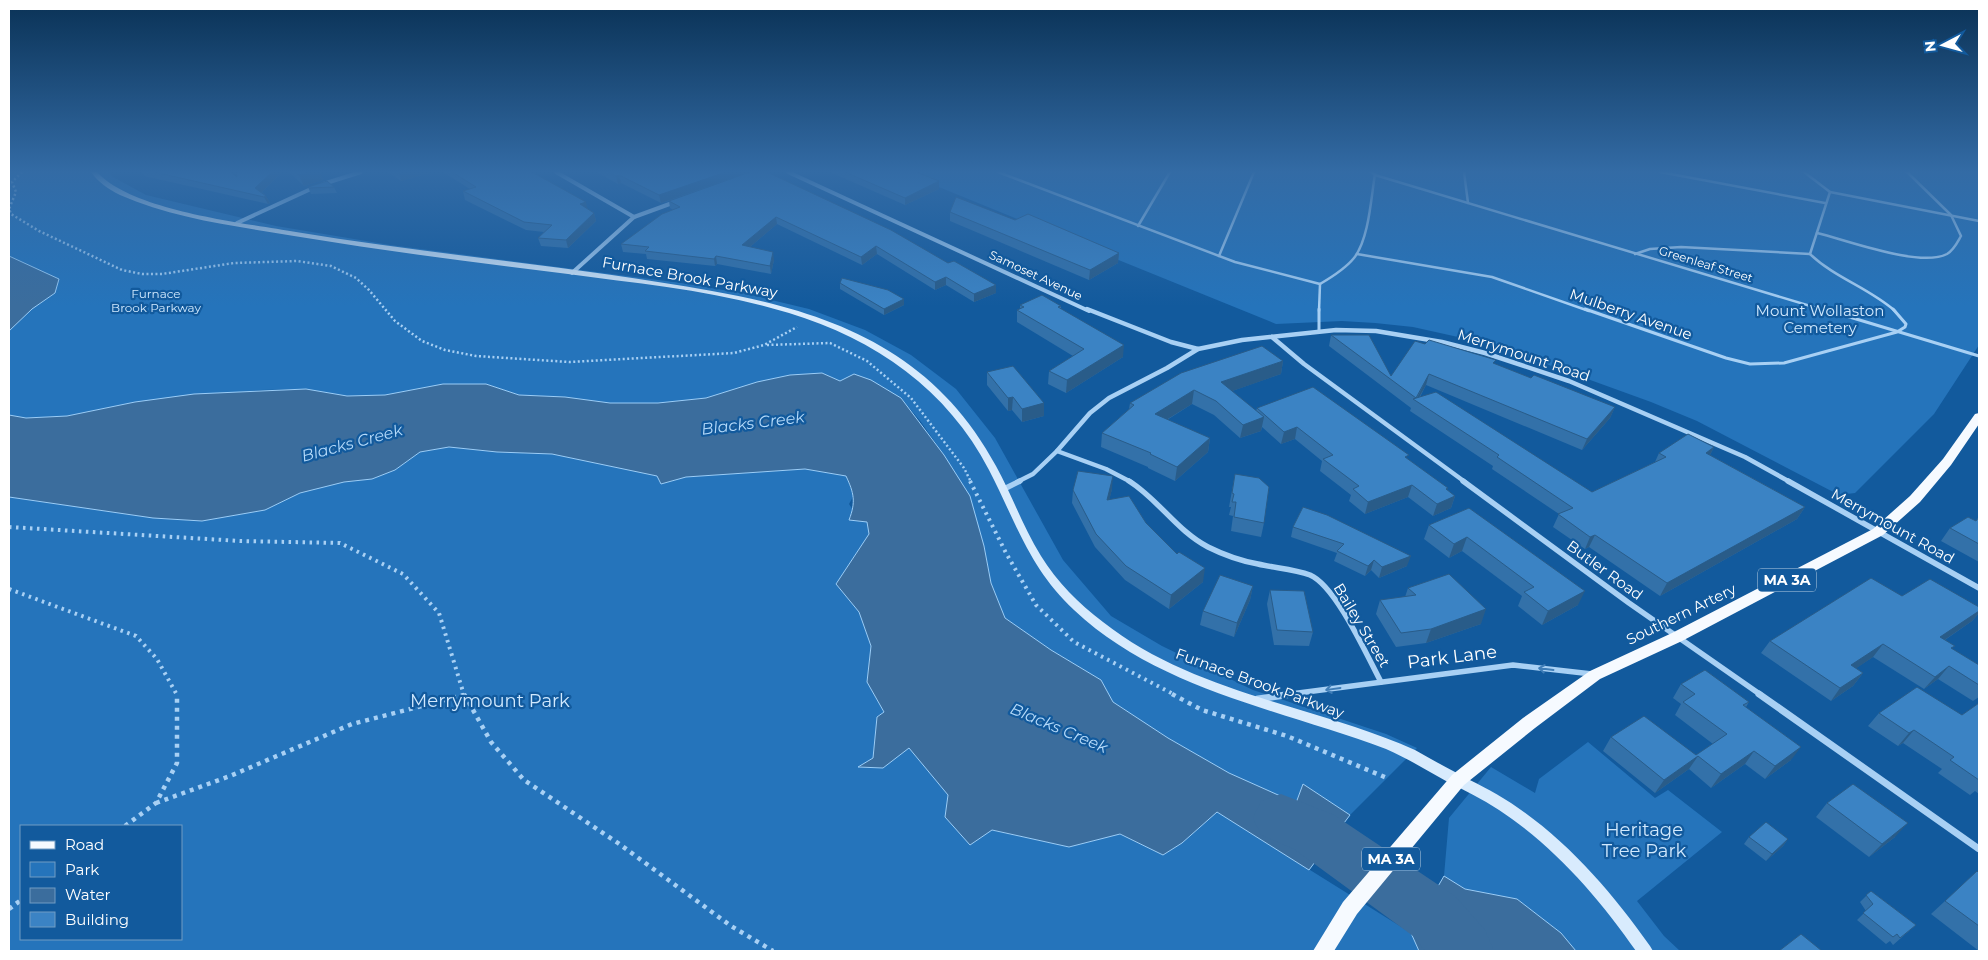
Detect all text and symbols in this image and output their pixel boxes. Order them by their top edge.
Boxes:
north arrow [1918,20,1968,70]
text: N [1921,40,1940,53]
street label: Greenleaf Street [1657,243,1755,285]
street label: Samoset Avenue [987,247,1085,303]
street label: Furnace Brook Parkway [601,252,780,302]
street label: Mulberry Avenue [1567,284,1695,344]
park label: Furnace Brook Parkway [111,286,201,315]
park label: Mount Wollaston Cemetery [1756,301,1884,337]
street label: Merrymount Road [1455,325,1593,385]
water label: Blacks Creek [700,407,807,439]
water label: Blacks Creek [299,420,406,466]
street label: Merrymount Road [1828,484,1958,568]
street label: Butler Road [1563,536,1647,604]
road number: MA 3A [1758,568,1816,592]
street label: Southern Artery [1623,579,1740,649]
street label: Bailey Street [1329,580,1395,670]
street label: Park Lane [1406,641,1498,673]
street label: Furnace Brook Parkway [1173,644,1348,723]
one-way arrow [1539,664,1555,674]
one-way arrow [1325,684,1341,694]
park label: Merrymount Park [410,690,570,712]
water label: Blacks Creek [1007,699,1112,758]
park label: Heritage Tree Park [1602,819,1687,862]
legend [20,825,182,940]
text: Road [65,835,104,854]
road number: MA 3A [1362,848,1420,871]
text: Park [65,860,99,879]
text: Water [65,885,111,904]
text: Building [65,910,129,929]

